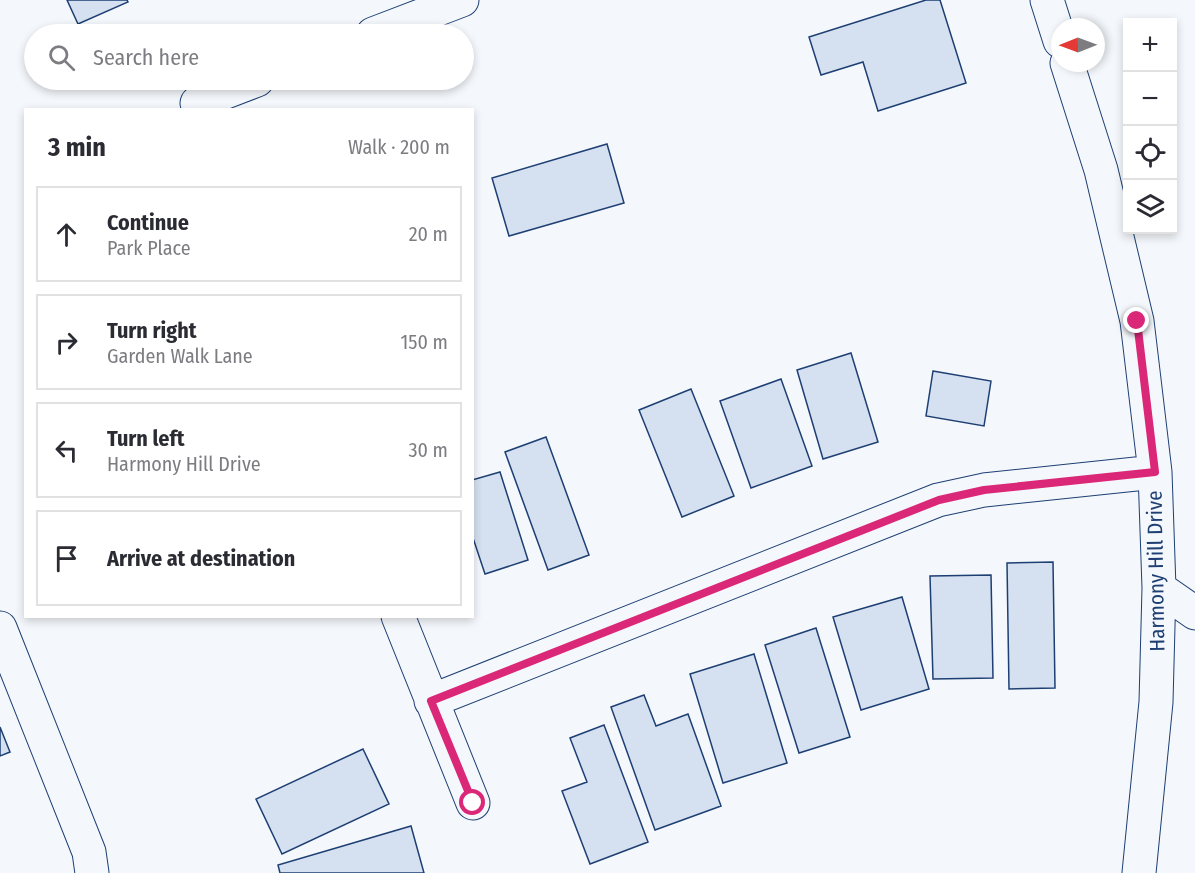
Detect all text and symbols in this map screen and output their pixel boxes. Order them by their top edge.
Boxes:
north arrow [1051,18,1105,72]
map controls [1123,18,1177,234]
button: + [1123,18,1177,72]
search box [24,24,474,90]
icon: search [45,41,78,74]
text: Search here [93,44,199,71]
button: − [1123,72,1177,126]
button: locate [1123,126,1177,180]
text: 3 min [48,132,106,163]
text: Walk · 200 m [348,135,450,159]
button: layers [1123,180,1177,234]
text: Continue [107,209,189,236]
icon: ahead [50,218,83,251]
text: 20 m [409,222,448,246]
text: Park Place [107,236,191,260]
route end [1123,307,1149,333]
text: Turn right [107,317,196,344]
icon: right [50,326,83,359]
text: 150 m [401,330,448,354]
text: Garden Walk Lane [107,344,253,368]
text: Turn left [107,425,185,452]
icon: left [50,434,83,467]
text: 30 m [408,438,448,462]
text: Harmony Hill Drive [107,452,261,476]
street label: Harmony Hill Drive [1142,490,1170,652]
icon: arrive [50,542,83,575]
text: Arrive at destination [107,545,295,572]
route start [459,789,485,815]

